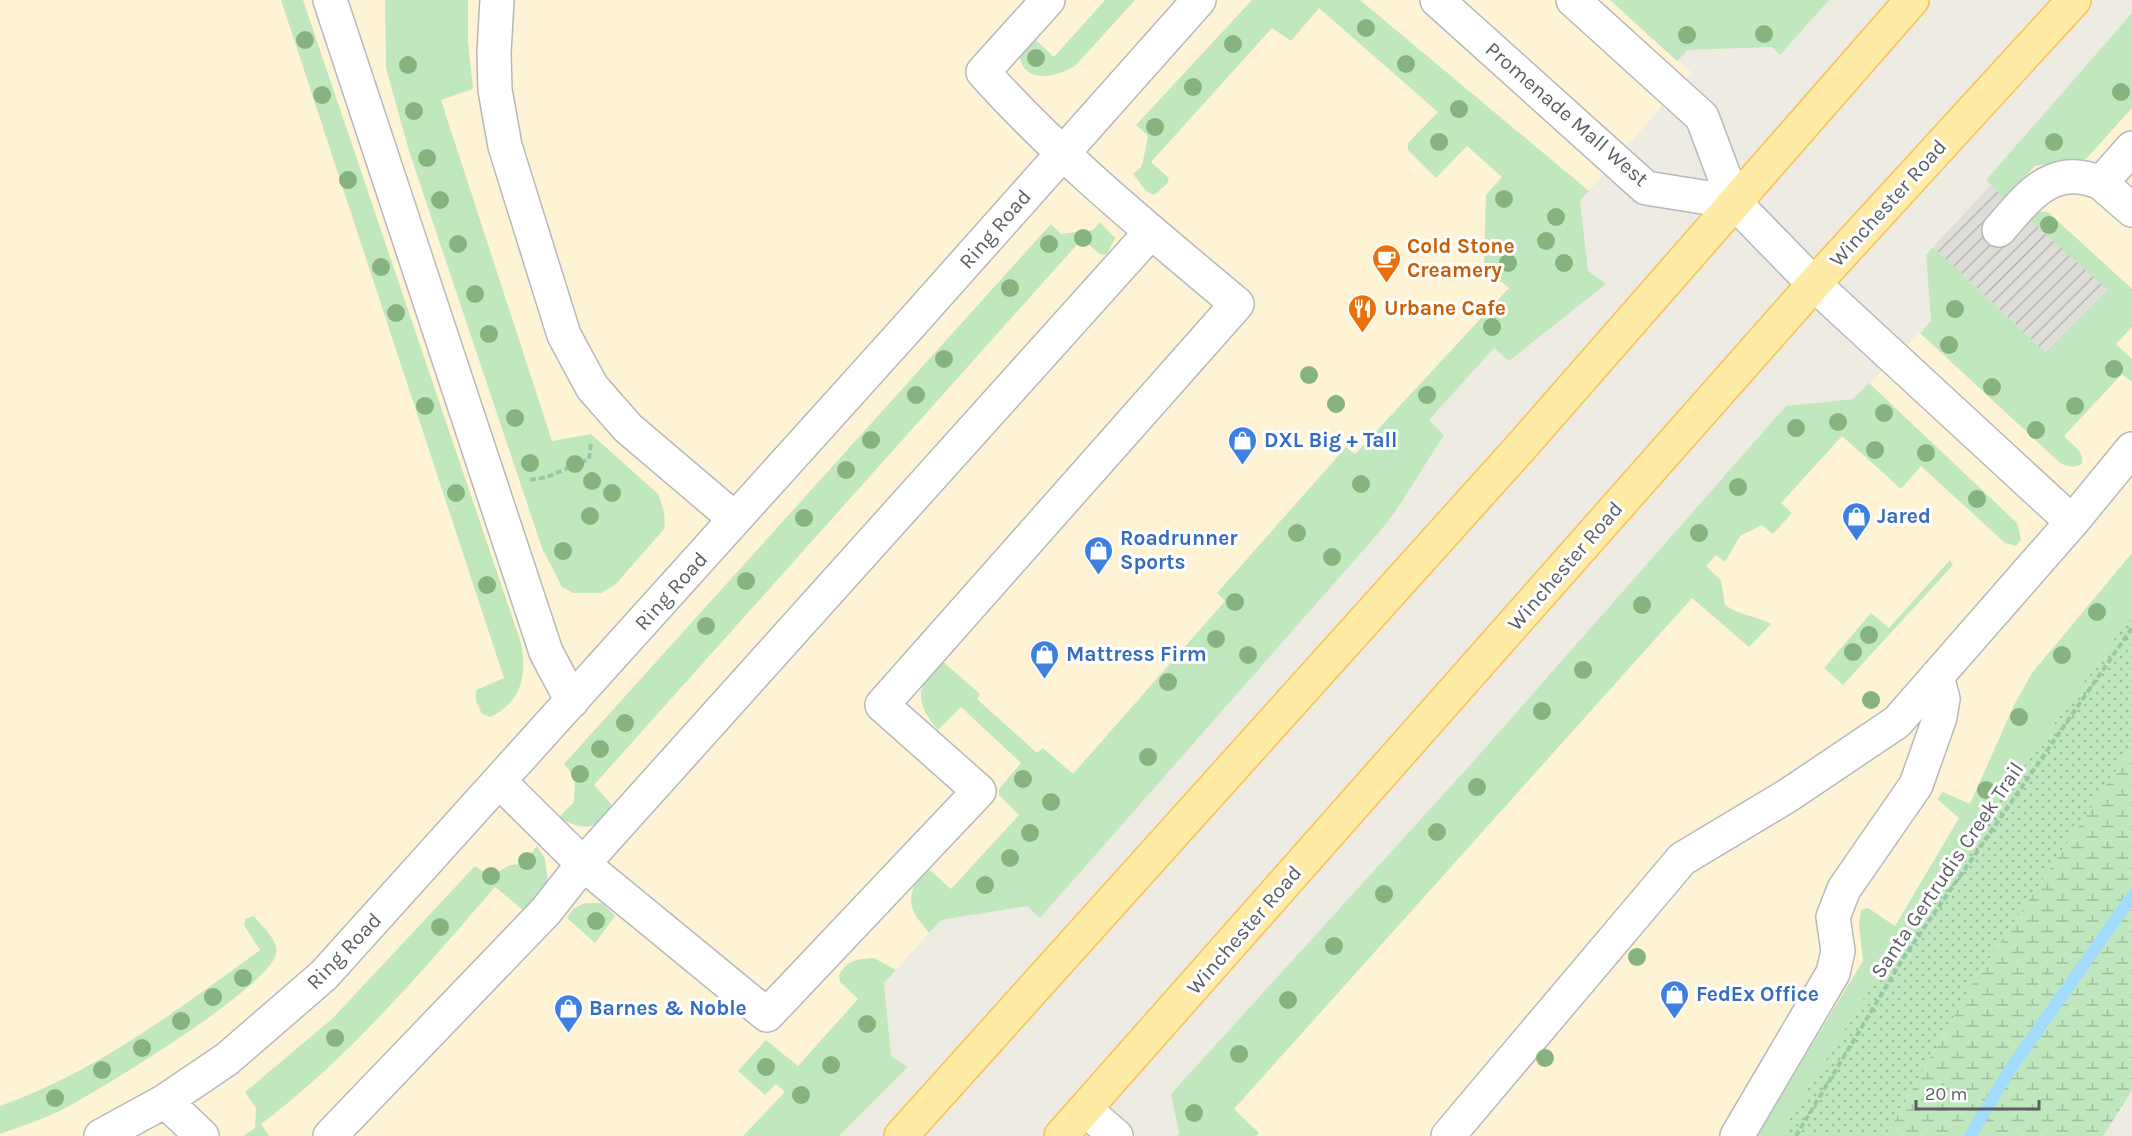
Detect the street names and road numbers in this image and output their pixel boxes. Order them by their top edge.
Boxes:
street label: Promenade Mall West [1481,37,1653,191]
street label: Winchester Road [1825,135,1951,271]
street label: Ring Road [954,185,1036,273]
street label: Winchester Road [1503,497,1627,635]
street label: Ring Road [630,547,712,635]
street label: Santa Gertrudis Creek Trail [1866,757,2028,983]
street label: Winchester Road [1182,861,1306,999]
street label: Ring Road [302,908,386,994]

